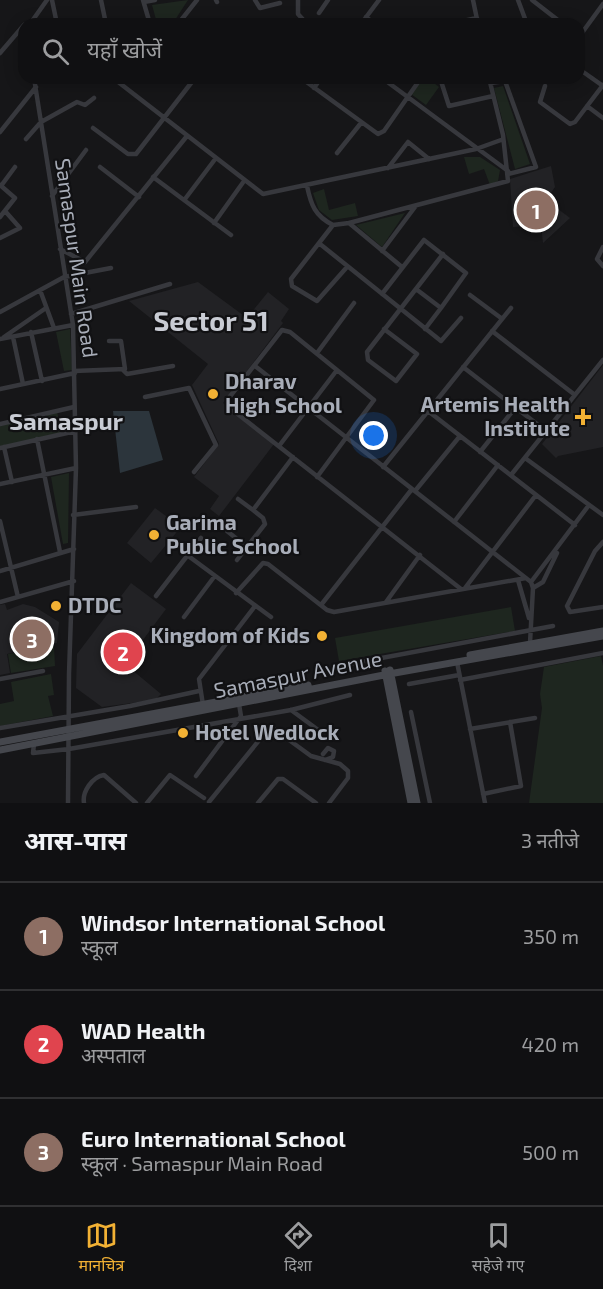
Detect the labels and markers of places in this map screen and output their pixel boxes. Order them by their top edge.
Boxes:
pin: 1 [516,188,556,232]
place label: Dharav High School [225,368,342,417]
marker: Dharav High School [206,387,220,401]
place label: Artemis Health Institute [421,391,570,440]
marker: Artemis Health Institute [574,408,592,426]
place label: Garima Public School [166,509,299,558]
marker: Garima Public School [147,528,161,542]
place label: DTDC [68,592,121,617]
marker: DTDC [49,599,63,613]
pin: 3 [12,616,51,662]
place label: Kingdom of Kids [150,622,310,647]
marker: Kingdom of Kids [315,629,329,643]
pin: 2 [104,630,142,674]
place label: Hotel Wedlock [195,719,340,744]
marker: Hotel Wedlock [176,726,190,740]

